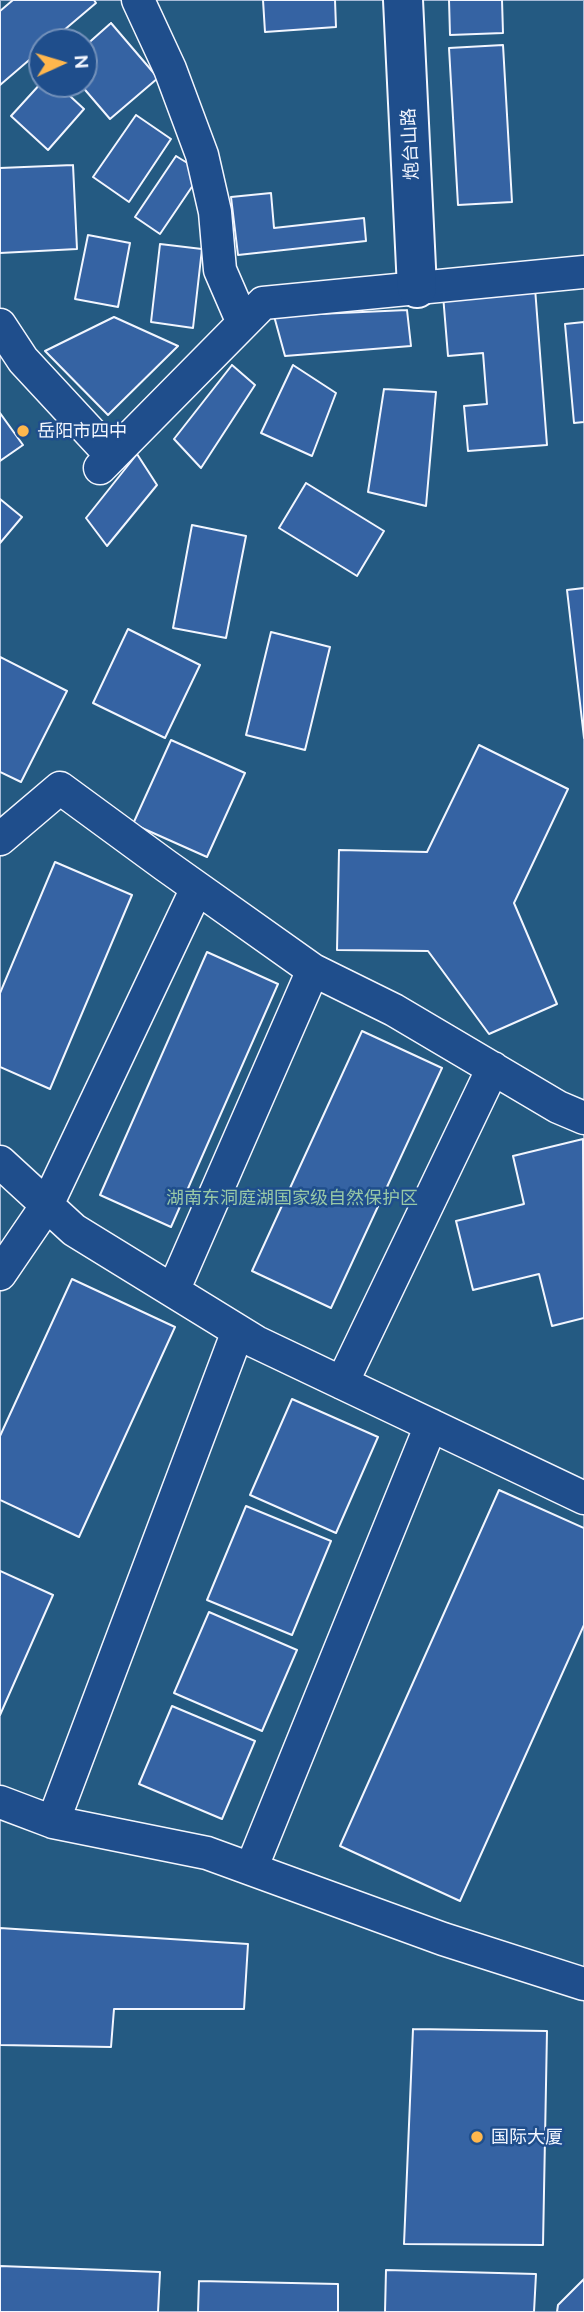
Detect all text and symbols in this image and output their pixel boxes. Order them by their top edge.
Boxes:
north arrow [28,28,98,98]
text: N [70,54,93,70]
street label: 炮台山路 [397,107,423,181]
place label: 岳阳市四中 [37,420,127,442]
marker: 岳阳市四中 [15,423,31,439]
park label: 湖南东洞庭湖国家级自然保护区 [166,1187,418,1209]
place label: 国际大厦 [491,2126,563,2148]
marker: 国际大厦 [469,2129,485,2145]

